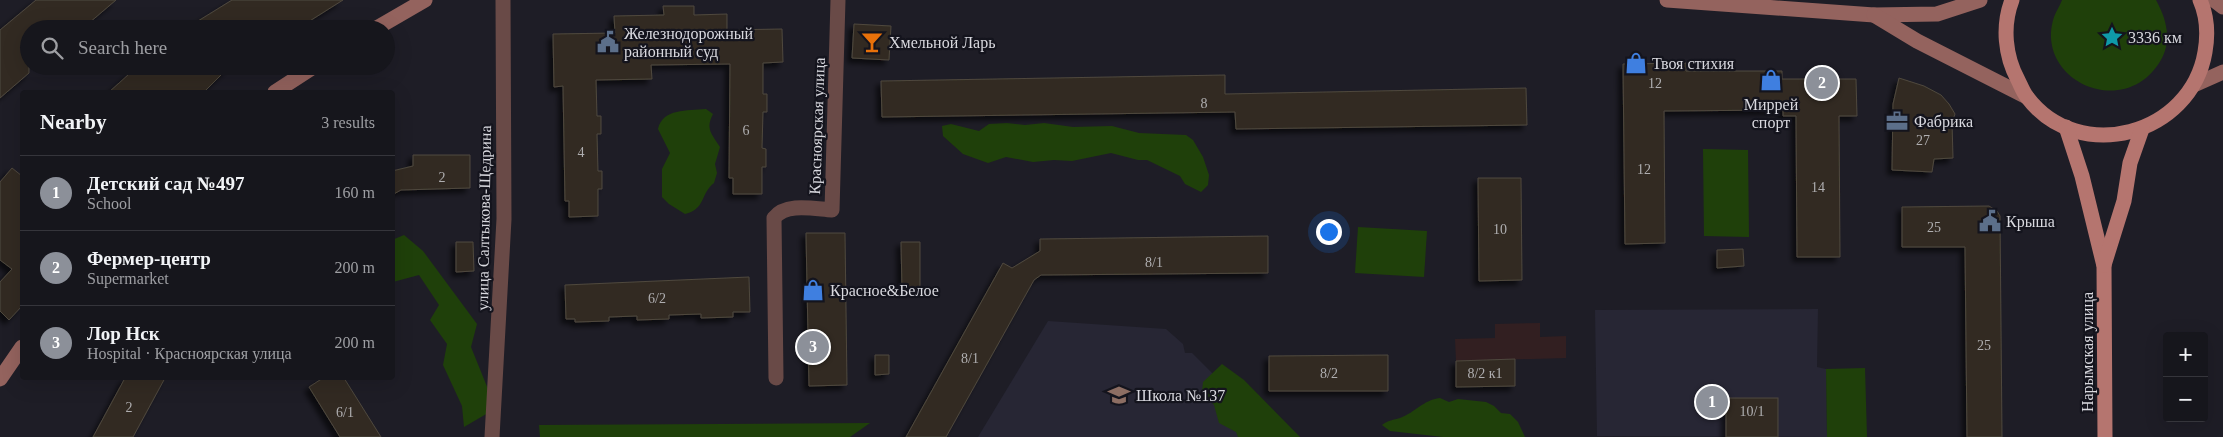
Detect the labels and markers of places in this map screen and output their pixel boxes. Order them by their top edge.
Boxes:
place icon: 3336 км [2099,24,2125,50]
place label: Железнодорожный районный суд [624,25,753,61]
public building icon: Железнодорожный районный суд [595,29,621,55]
bar icon: Хмельной Ларь [859,29,885,55]
place label: 3336 км [2128,29,2182,46]
place label: Хмельной Ларь [889,34,995,52]
shop icon: Твоя стихия [1623,50,1649,76]
place label: Твоя стихия [1652,55,1735,72]
pin: 2 [1806,64,1838,102]
shop icon: Миррей спорт [1758,67,1784,93]
place label: Миррей спорт [1744,96,1799,132]
office icon: Фабрика [1884,108,1910,134]
place label: Фабрика [1914,113,1973,131]
public building icon: Крыша [1977,208,2003,234]
place label: Крыша [2006,213,2055,231]
shop icon: Красное&Белое [800,277,826,303]
place label: Красное&Белое [830,282,939,300]
pin: 3 [797,328,829,366]
school or university icon: Школа №137 [1106,382,1132,408]
pin: 1 [1696,383,1728,421]
place label: Школа №137 [1136,387,1225,404]

